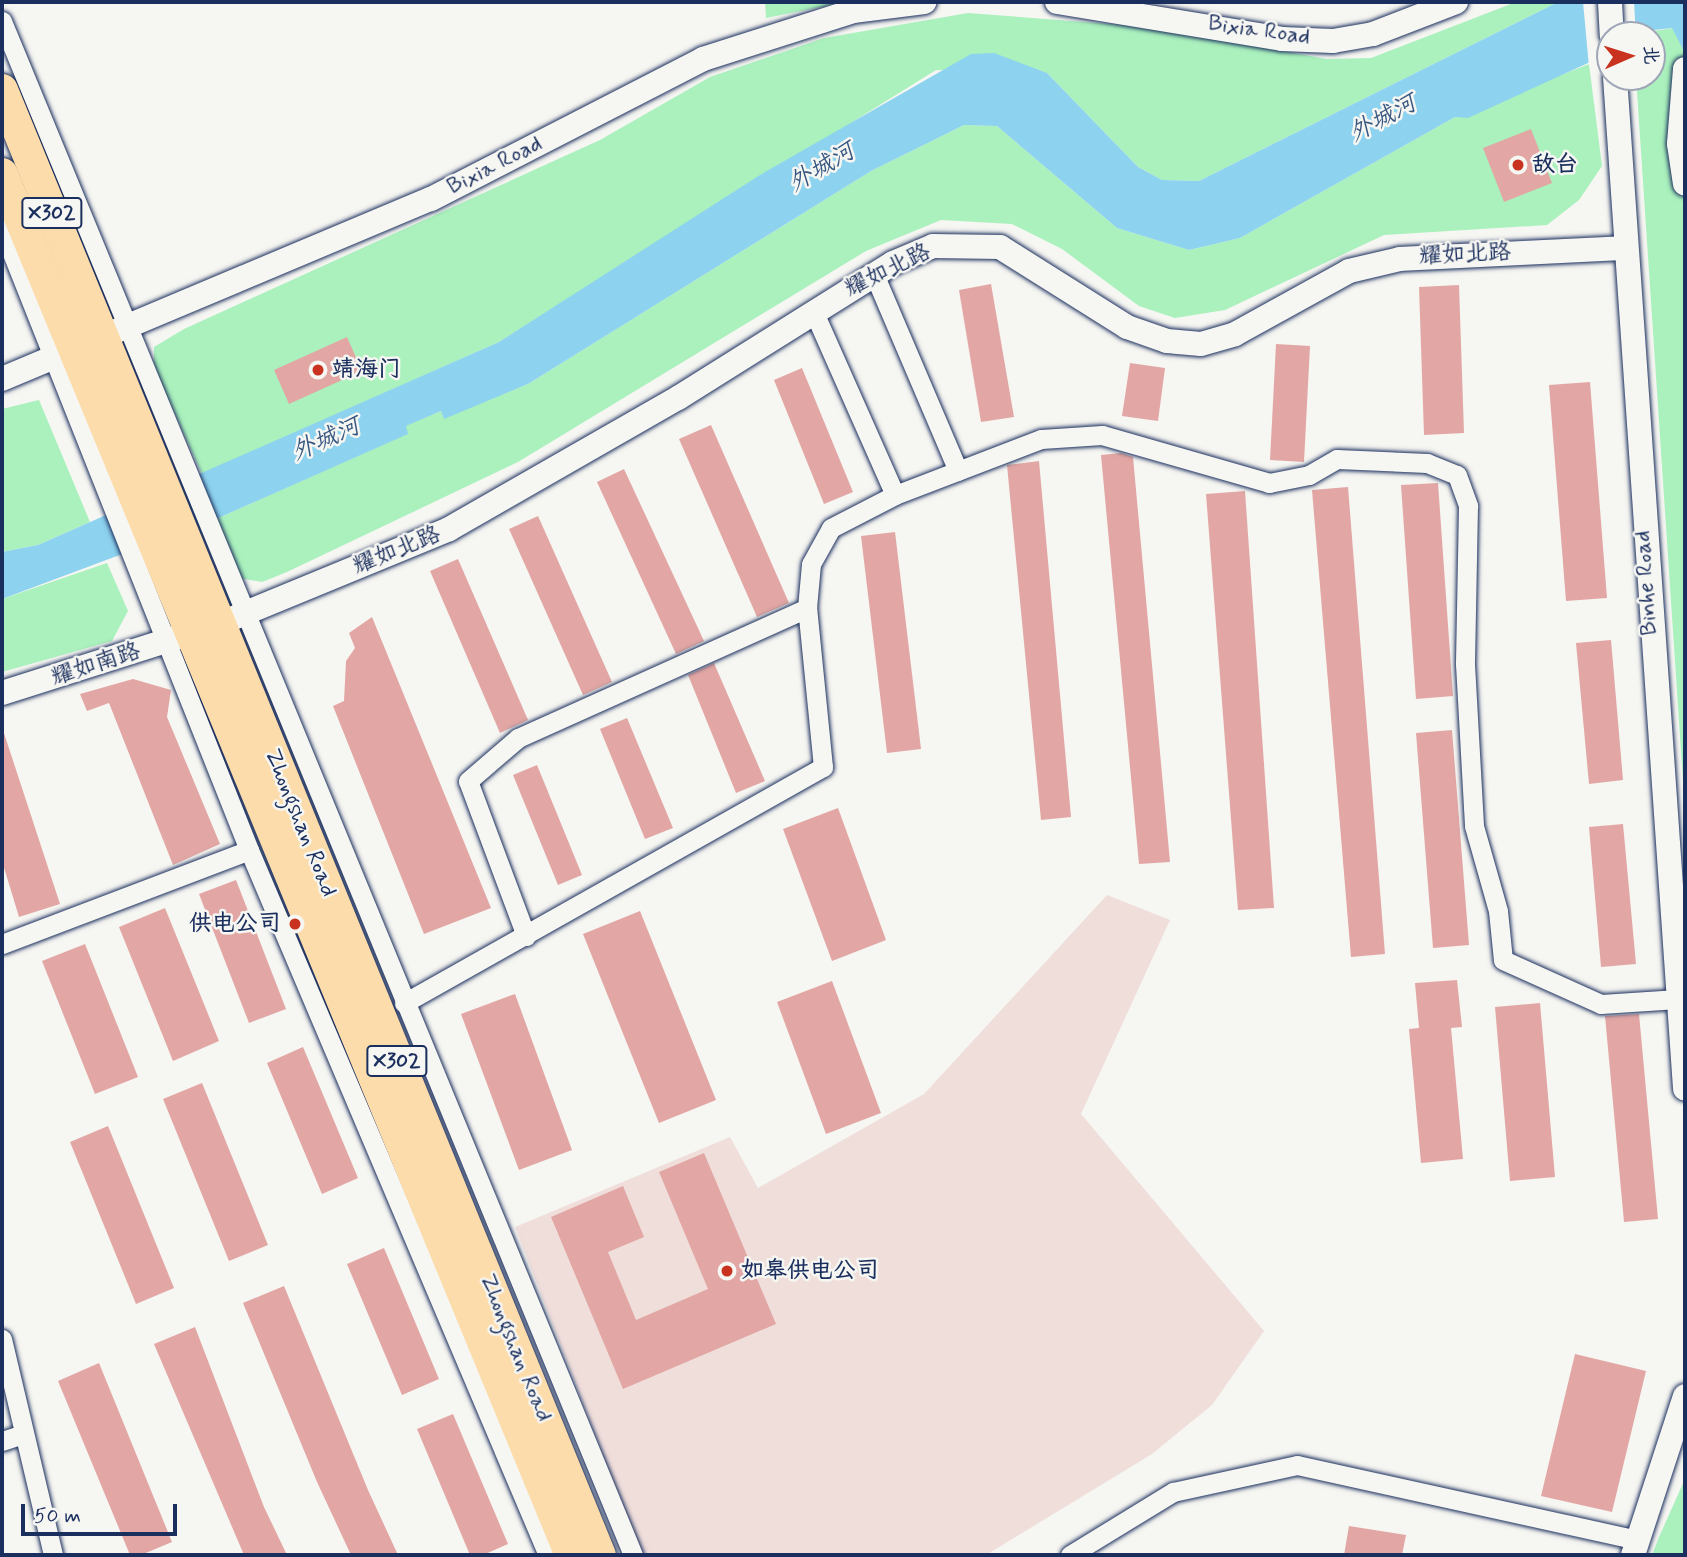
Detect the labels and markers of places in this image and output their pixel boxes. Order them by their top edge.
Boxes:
place label: 敌台 [1532,151,1578,179]
marker: 敌台 [1510,157,1526,173]
place label: 靖海门 [332,356,401,384]
marker: 靖海门 [310,362,326,378]
place label: 供电公司 [189,910,281,938]
marker: 供电公司 [287,916,303,932]
place label: 如皋供电公司 [741,1257,879,1285]
marker: 如皋供电公司 [719,1263,735,1279]

